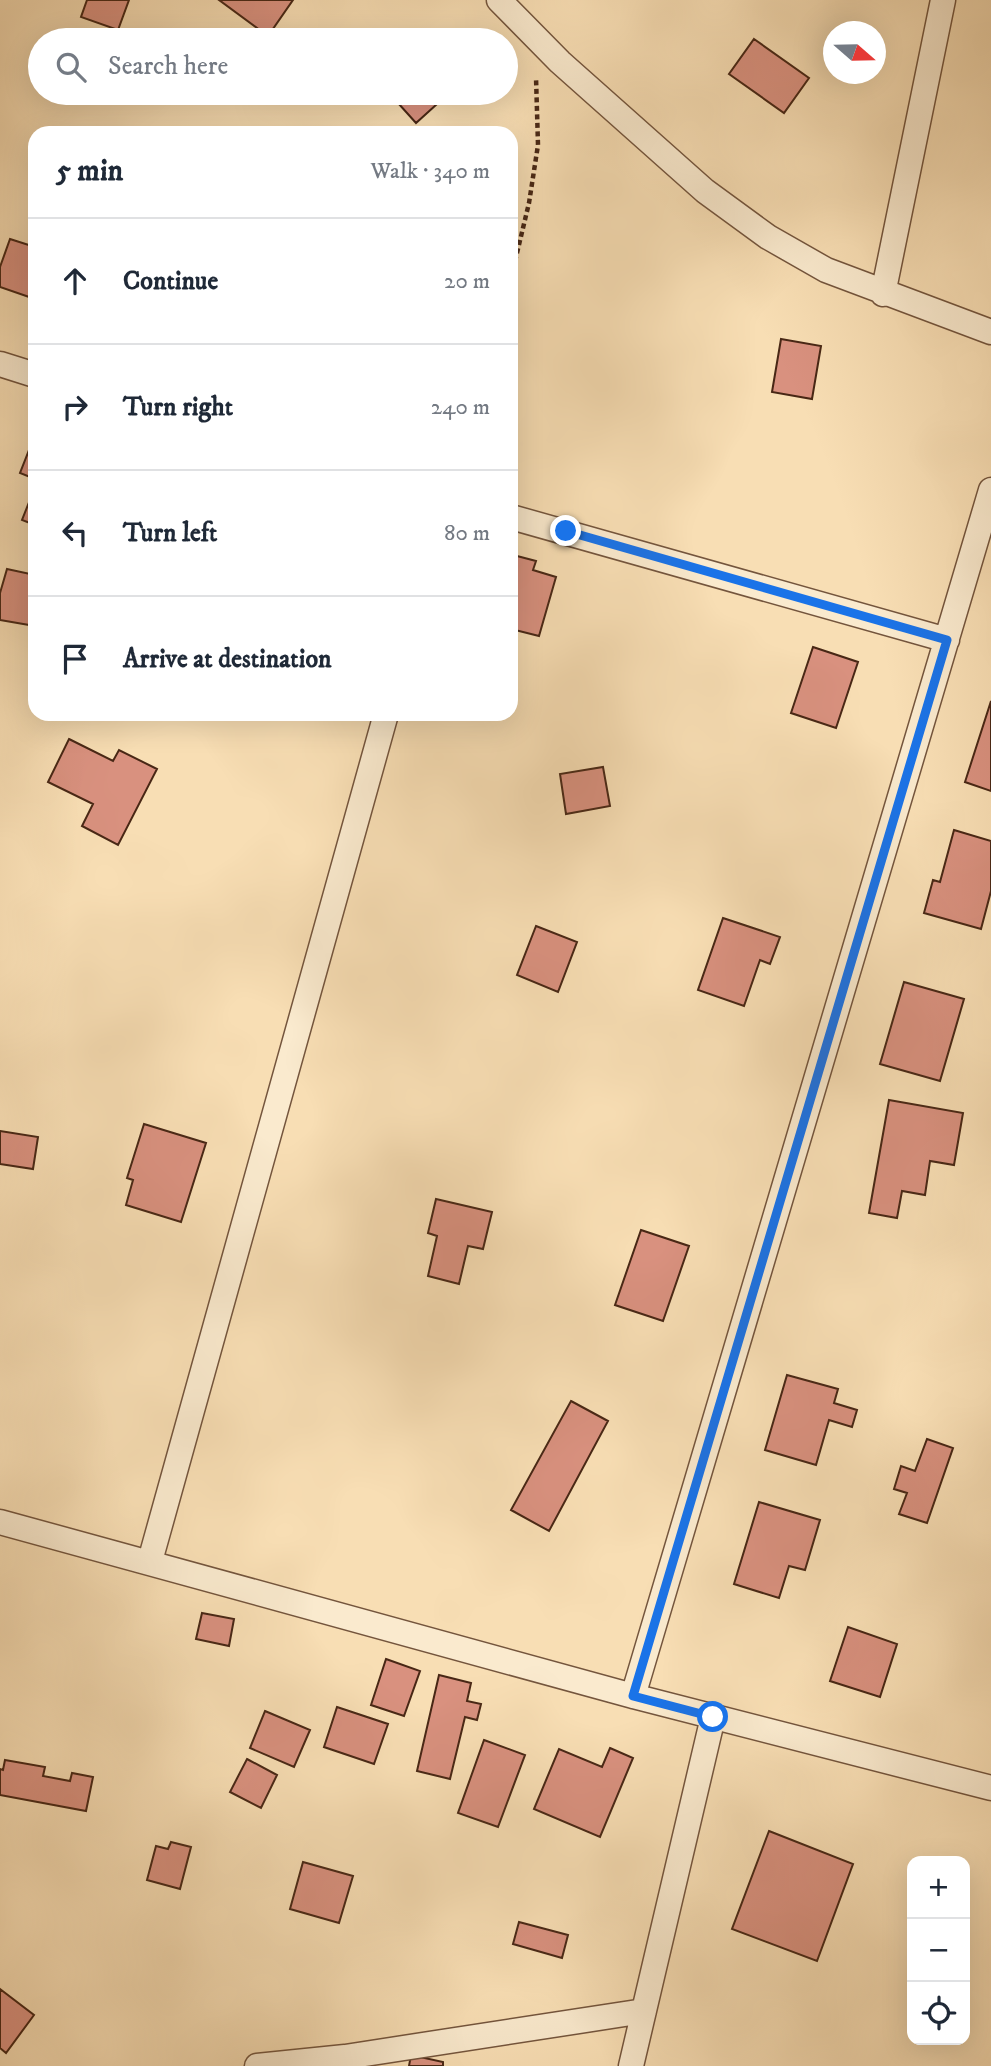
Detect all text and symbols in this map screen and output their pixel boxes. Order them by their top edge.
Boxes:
north arrow [823,21,886,84]
search box [28,28,518,105]
icon: search [52,48,90,86]
text: Search here [108,50,228,83]
text: 5 min [56,153,123,190]
text: Walk · 340 m [370,157,490,186]
icon: ahead [56,262,94,300]
text: Continue [123,265,218,298]
text: 20 m [444,267,490,296]
icon: right [56,388,94,426]
text: Turn right [123,391,233,424]
text: 240 m [431,393,490,422]
icon: left [56,514,94,552]
route end [550,515,581,546]
text: Turn left [123,517,217,550]
text: 80 m [444,519,490,548]
icon: arrive [56,640,94,678]
text: Arrive at destination [123,643,332,676]
route start [697,1701,728,1732]
map controls [907,1856,970,2045]
button: + [907,1856,970,1919]
button: − [907,1919,970,1982]
button: locate [907,1982,970,2045]

